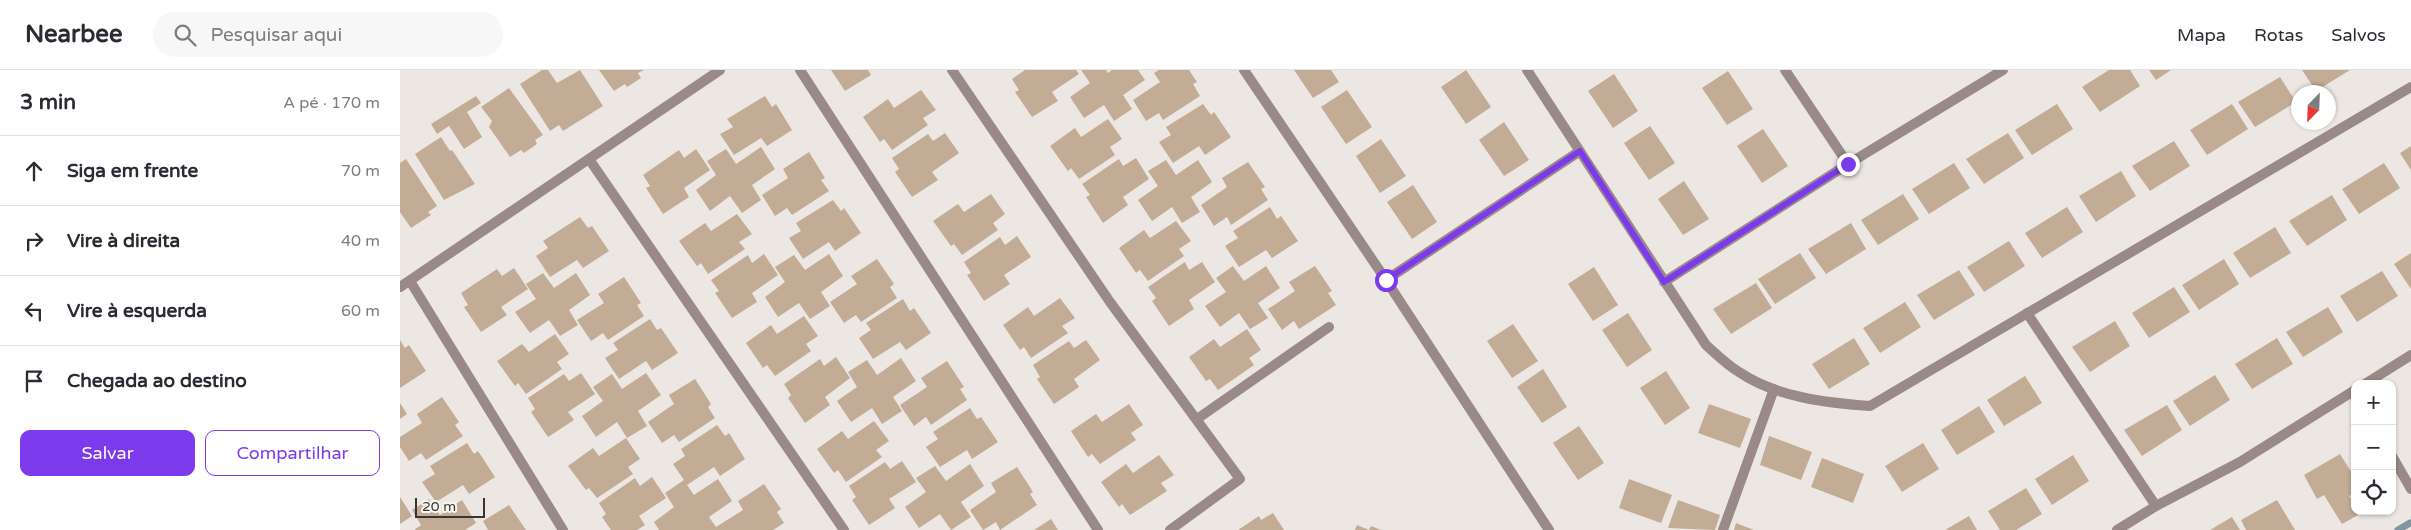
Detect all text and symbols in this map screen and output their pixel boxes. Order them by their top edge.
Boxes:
search box [153,12,503,57]
text: Nearbee [25,20,123,49]
icon: search [171,21,199,49]
text: Pesquisar aqui [211,24,342,46]
text: Mapa [2177,24,2226,46]
text: Rotas [2254,24,2303,46]
text: Salvos [2331,24,2386,46]
north arrow [2291,85,2336,130]
text: 3 min [20,90,76,115]
text: A pé · 170 m [283,93,380,113]
route end [1837,153,1860,176]
icon: ahead [20,157,48,185]
text: Siga em frente [67,160,198,182]
text: 70 m [341,161,380,181]
icon: right [20,227,48,255]
text: Vire à direita [67,230,180,252]
text: 40 m [341,231,380,251]
route start [1375,269,1398,292]
icon: left [20,297,48,325]
text: Vire à esquerda [67,300,207,322]
text: 60 m [341,301,380,321]
icon: arrive [20,367,48,395]
text: Chegada ao destino [67,370,247,392]
map controls [2351,380,2396,515]
button: + [2351,380,2396,425]
button: − [2351,425,2396,470]
button: Salvar [20,430,195,476]
button: Compartilhar [205,430,380,476]
button: locate [2351,470,2396,515]
scale bar [415,495,485,518]
text: 20 m [422,498,456,515]

